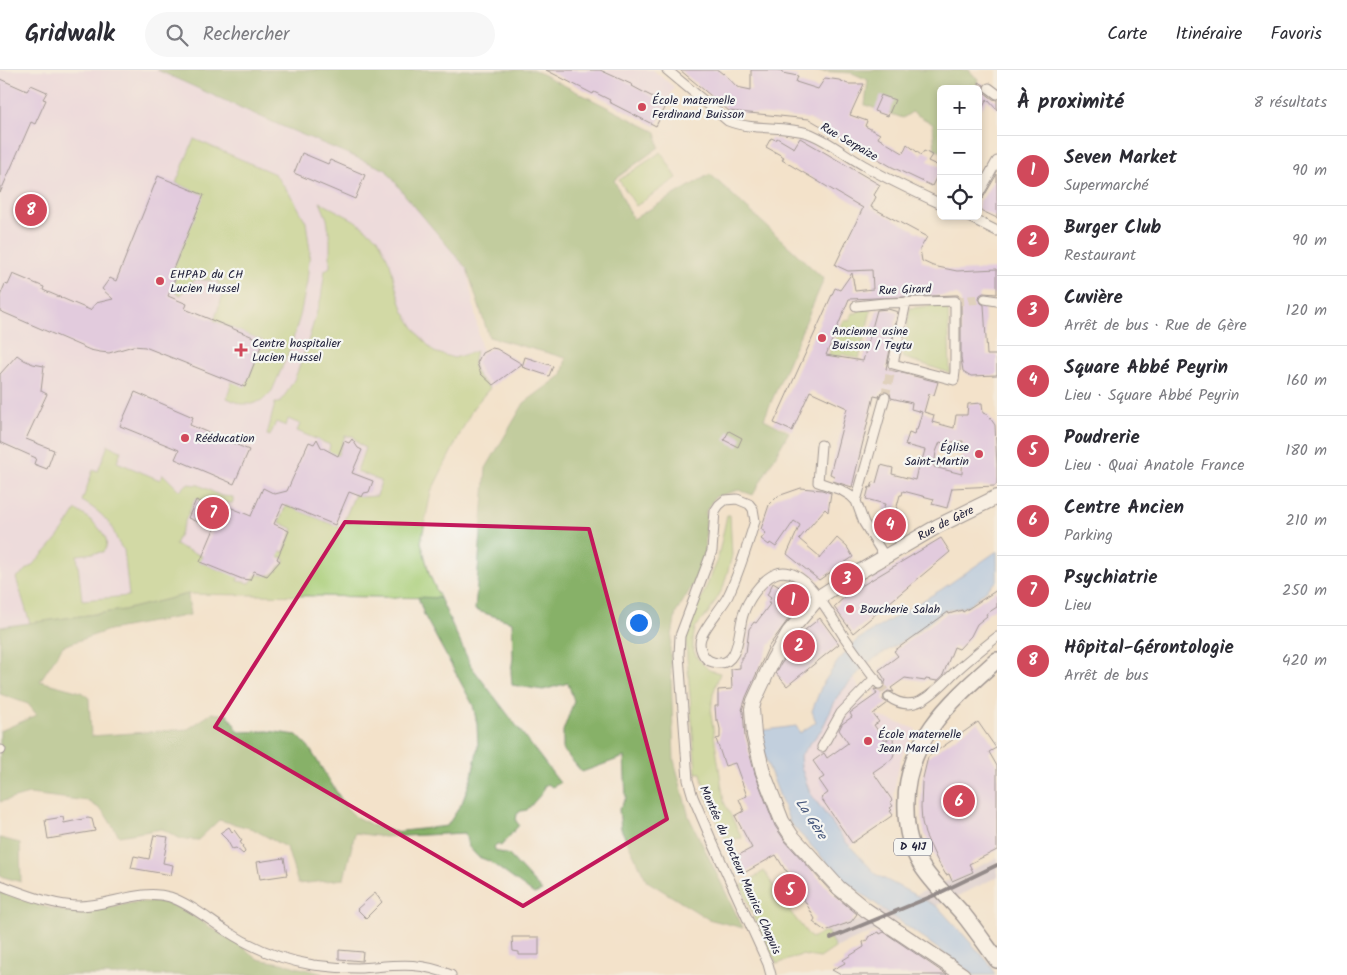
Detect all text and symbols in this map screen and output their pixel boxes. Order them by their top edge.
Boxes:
search box [145,12,495,57]
text: Gridwalk [25,15,115,54]
text: Rechercher [203,20,289,50]
text: Carte [1107,20,1147,49]
text: Itinéraire [1175,20,1242,49]
text: Favoris [1270,20,1322,49]
icon: search [163,21,191,49]
map controls [937,85,982,220]
button: + [937,85,982,130]
text: À proximité [1017,86,1124,119]
text: 8 résultats [1254,90,1327,115]
place label: École maternelle Ferdinand Buisson [652,91,744,124]
marker: École maternelle Ferdinand Buisson [636,101,648,113]
street label: Rue Serpaize [817,118,882,166]
button: − [937,130,982,175]
text: Seven Market [1064,143,1177,173]
text: 1 [1031,158,1035,183]
text: 90 m [1292,158,1327,183]
text: Supermarché [1064,173,1149,198]
button: locate [937,175,982,220]
pin: 8 [15,191,47,229]
text: Burger Club [1064,213,1161,243]
text: 2 [1028,228,1038,253]
text: 90 m [1292,228,1327,253]
text: Restaurant [1064,243,1136,268]
place label: EHPAD du CH Lucien Hussel [170,265,243,298]
marker: EHPAD du CH Lucien Hussel [154,275,166,287]
street label: Rue Girard [878,280,933,300]
text: Cuvière [1064,283,1123,313]
text: 3 [1029,298,1037,323]
text: 120 m [1286,298,1327,323]
text: Arrêt de bus · Rue de Gère [1064,313,1247,338]
place label: Ancienne usine Buisson / Teytu [832,322,912,355]
marker: Ancienne usine Buisson / Teytu [816,332,828,344]
place label: Centre hospitalier Lucien Hussel [252,334,342,367]
marker: Centre hospitalier Lucien Hussel [234,343,248,357]
text: Square Abbé Peyrin [1064,353,1228,383]
text: 4 [1029,368,1037,393]
text: 160 m [1286,368,1327,393]
text: Lieu · Square Abbé Peyrin [1064,383,1239,408]
text: Poudrerie [1064,423,1140,453]
place label: Rééducation [195,429,255,448]
marker: Rééducation [179,432,191,444]
place label: Église Saint-Martin [905,438,970,471]
text: 5 [1029,438,1037,463]
text: 180 m [1285,438,1327,463]
marker: Église Saint-Martin [973,448,985,460]
text: Lieu · Quai Anatole France [1064,453,1245,478]
text: Centre Ancien [1064,493,1184,523]
pin: 7 [197,494,229,532]
street label: Rue de Gère [914,500,978,546]
pin: 4 [874,506,906,544]
text: 6 [1029,508,1037,533]
text: 210 m [1286,508,1327,533]
text: Parking [1064,523,1113,548]
pin: 3 [831,560,863,598]
text: Psychiatrie [1064,563,1157,593]
text: 7 [1029,578,1037,603]
text: 250 m [1282,578,1327,603]
pin: 1 [777,581,809,619]
text: Lieu [1064,593,1091,618]
place label: Boucherie Salah [860,600,940,619]
marker: Boucherie Salah [844,603,856,615]
your location [626,610,652,636]
pin: 2 [783,627,815,665]
text: Hôpital-Gérontologie [1064,633,1234,663]
text: 8 [1028,648,1038,673]
text: 420 m [1282,648,1327,673]
text: Arrêt de bus [1064,663,1148,688]
place label: École maternelle Jean Marcel [878,725,962,758]
marker: École maternelle Jean Marcel [862,735,874,747]
pin: 6 [943,782,975,820]
street label: Montée du Docteur Maurice Chapuis [694,783,786,957]
water label: La Gère [789,794,834,845]
road number: D 41J [894,839,932,856]
pin: 5 [774,871,806,909]

